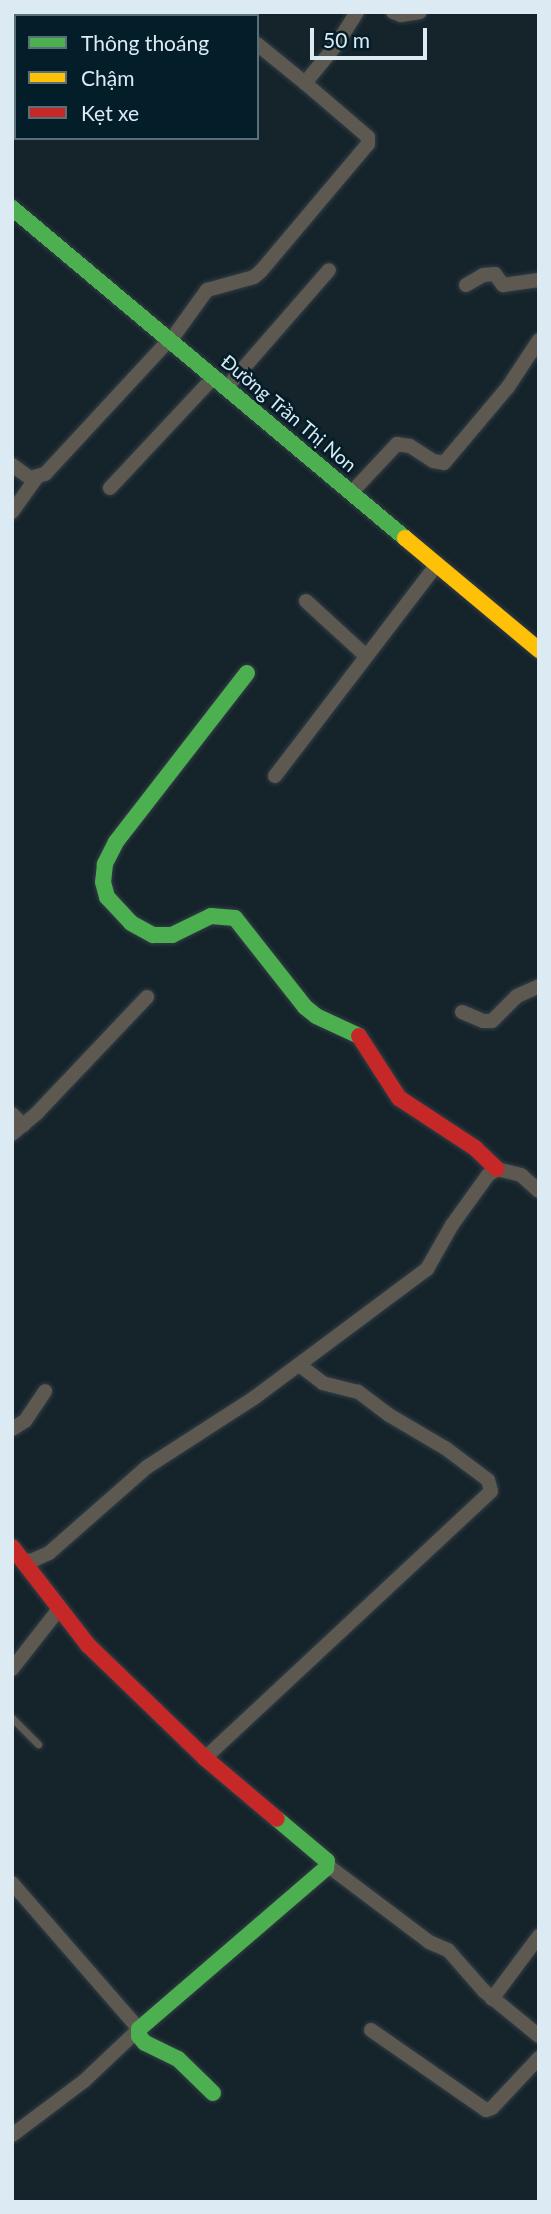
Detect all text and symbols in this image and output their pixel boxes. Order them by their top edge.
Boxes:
legend [14,14,259,140]
scale bar [313,14,430,58]
text: 50 m [323,27,370,52]
text: Thông thoáng [81,30,209,55]
text: Chậm [81,65,134,90]
text: Kẹt xe [81,100,139,125]
street label: Đường Trần Thị Non [216,349,362,477]

